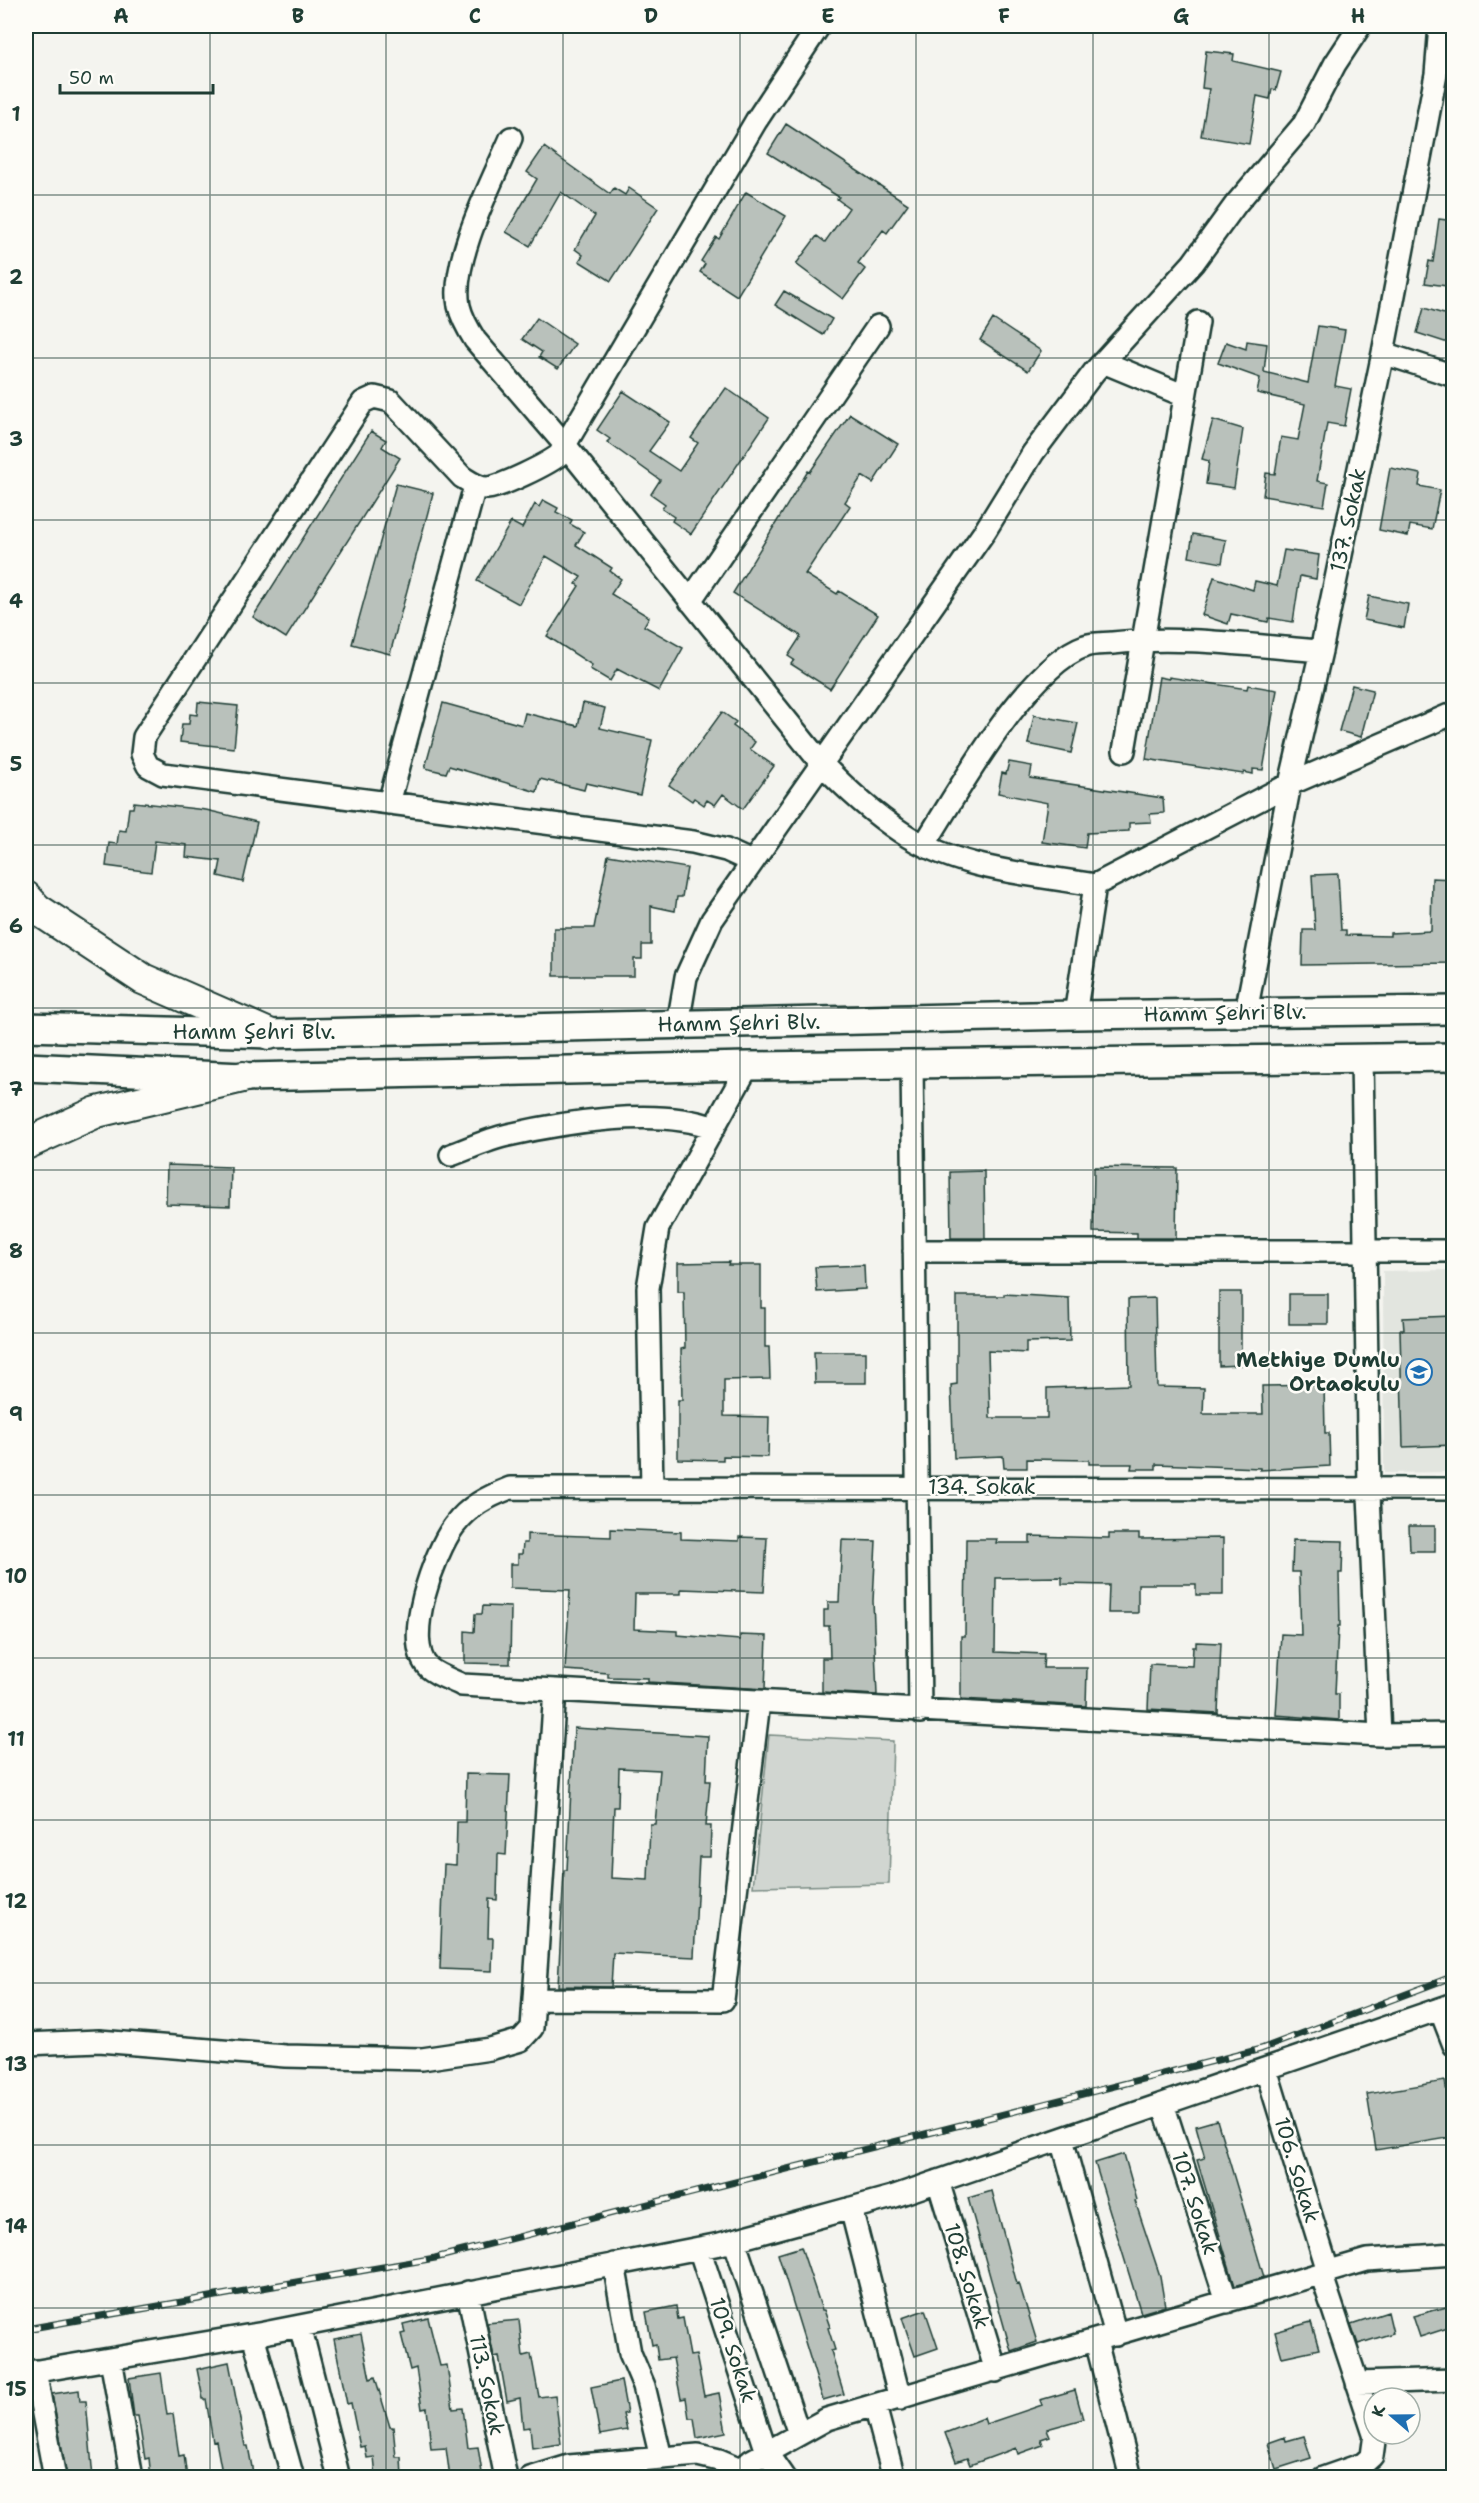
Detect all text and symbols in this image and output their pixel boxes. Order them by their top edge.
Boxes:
text: A [113,3,129,29]
text: B [292,3,304,29]
text: C [469,3,481,29]
text: D [644,3,658,29]
text: E [821,3,835,29]
text: F [998,3,1010,29]
text: G [1173,3,1189,29]
text: H [1351,3,1365,29]
scale bar [60,57,213,95]
text: 50 m [69,66,114,90]
text: 1 [11,101,21,127]
text: 2 [9,264,23,290]
text: 3 [9,426,23,452]
street label: 137. Sokak [1323,465,1373,575]
text: 4 [9,588,23,614]
text: 5 [10,751,22,777]
text: 6 [9,913,23,939]
street label: Hamm Şehri Blv. [1143,998,1307,1028]
street label: Hamm Şehri Blv. [657,1008,821,1038]
street label: Hamm Şehri Blv. [172,1018,336,1046]
text: 7 [9,1076,23,1102]
text: 8 [9,1238,23,1264]
place label: Methiye Dumlu Ortaokulu [1236,1346,1400,1398]
school or university icon: Methiye Dumlu Ortaokulu [1404,1357,1434,1387]
text: 9 [9,1401,23,1427]
street label: 134. Sokak [928,1473,1036,1501]
text: 10 [5,1563,27,1589]
text: 11 [7,1726,25,1752]
text: 12 [5,1888,27,1914]
text: 13 [5,2051,27,2077]
street label: 106. Sokak [1268,2114,1326,2226]
street label: 107. Sokak [1165,2148,1225,2258]
text: 14 [5,2213,27,2239]
street label: 108. Sokak [938,2220,996,2332]
street label: 109. Sokak [703,2294,763,2406]
street label: 113. Sokak [463,2332,511,2438]
text: 15 [5,2376,27,2402]
north arrow [1362,2386,1422,2446]
text: K [1367,2402,1390,2420]

